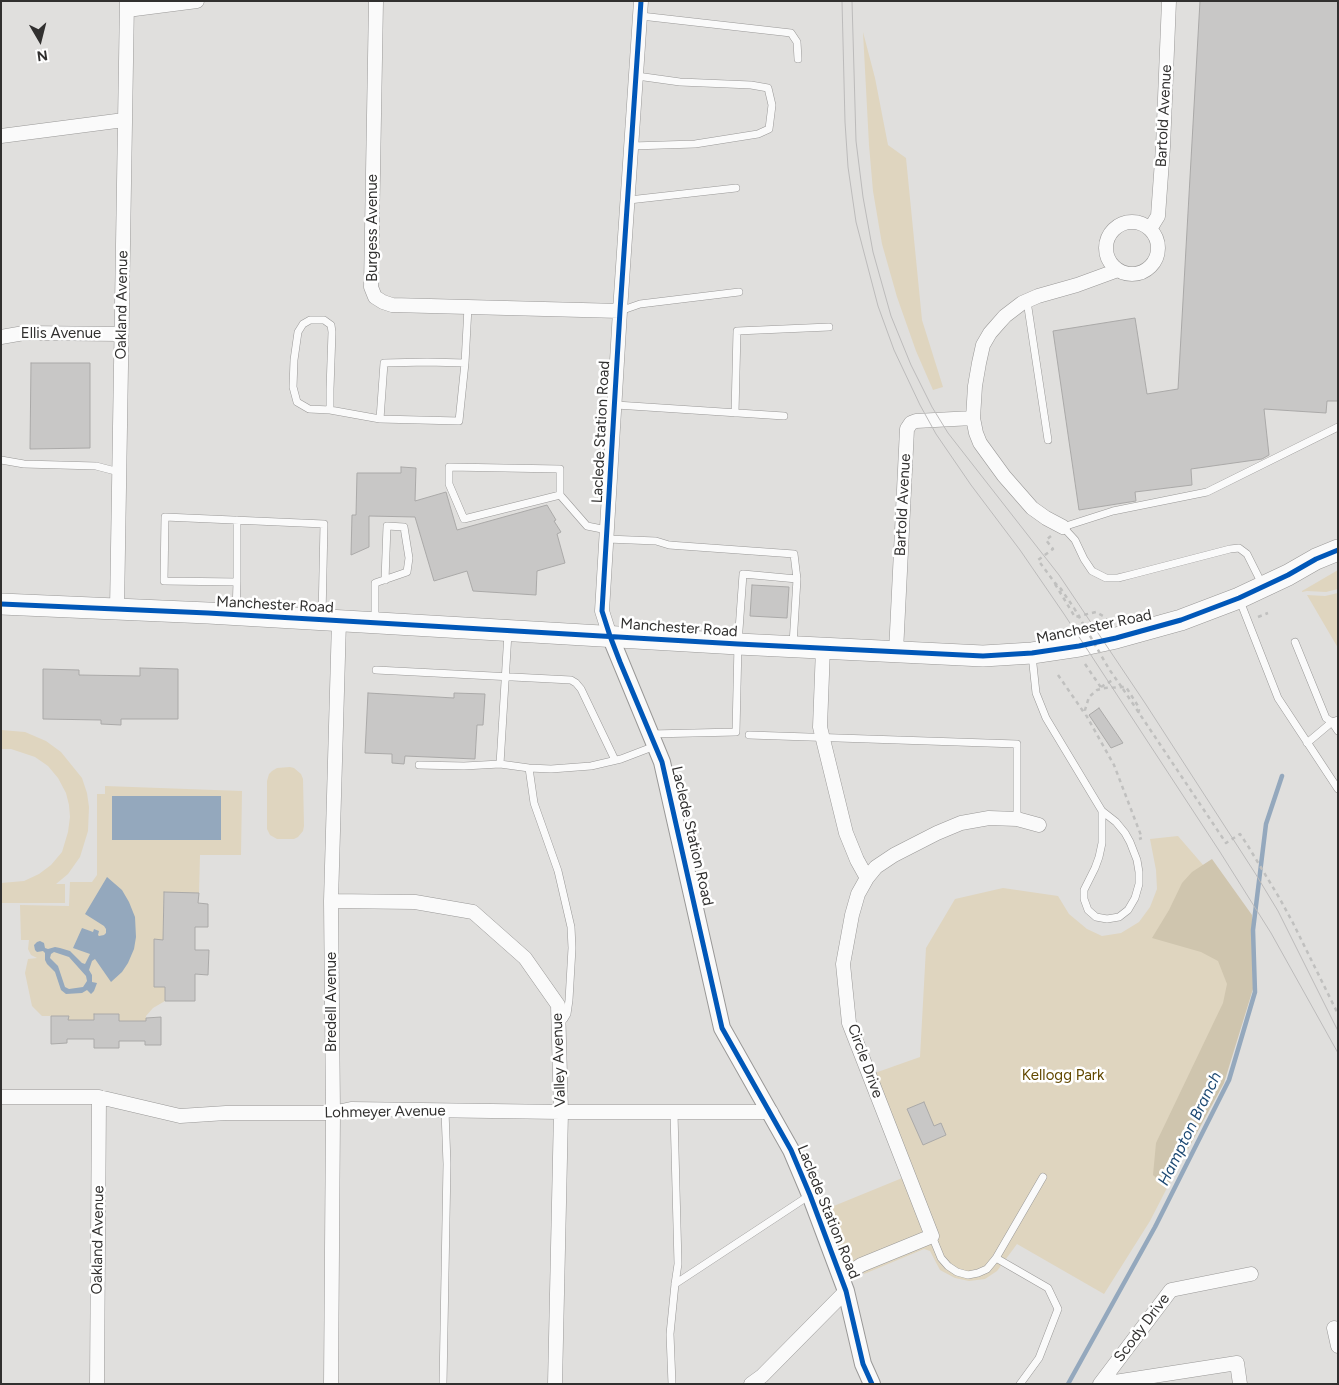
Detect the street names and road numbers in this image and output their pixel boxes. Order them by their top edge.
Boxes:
street label: Bartold Avenue [1152,64,1176,168]
street label: Burgess Avenue [364,174,382,282]
street label: Oakland Avenue [112,250,132,360]
street label: Ellis Avenue [21,325,101,343]
street label: Laclede Station Road [588,360,614,504]
street label: Bartold Avenue [891,453,915,557]
street label: Manchester Road [216,593,334,617]
street label: Manchester Road [1035,606,1153,648]
street label: Manchester Road [620,615,738,641]
street label: Laclede Station Road [667,764,717,908]
street label: Bredell Avenue [323,952,341,1052]
street label: Valley Avenue [548,1013,570,1107]
street label: Circle Drive [843,1022,887,1100]
street label: Lohmeyer Avenue [324,1102,446,1122]
street label: Laclede Station Road [793,1142,863,1282]
street label: Oakland Avenue [88,1185,108,1295]
street label: Scody Drive [1110,1290,1174,1366]

